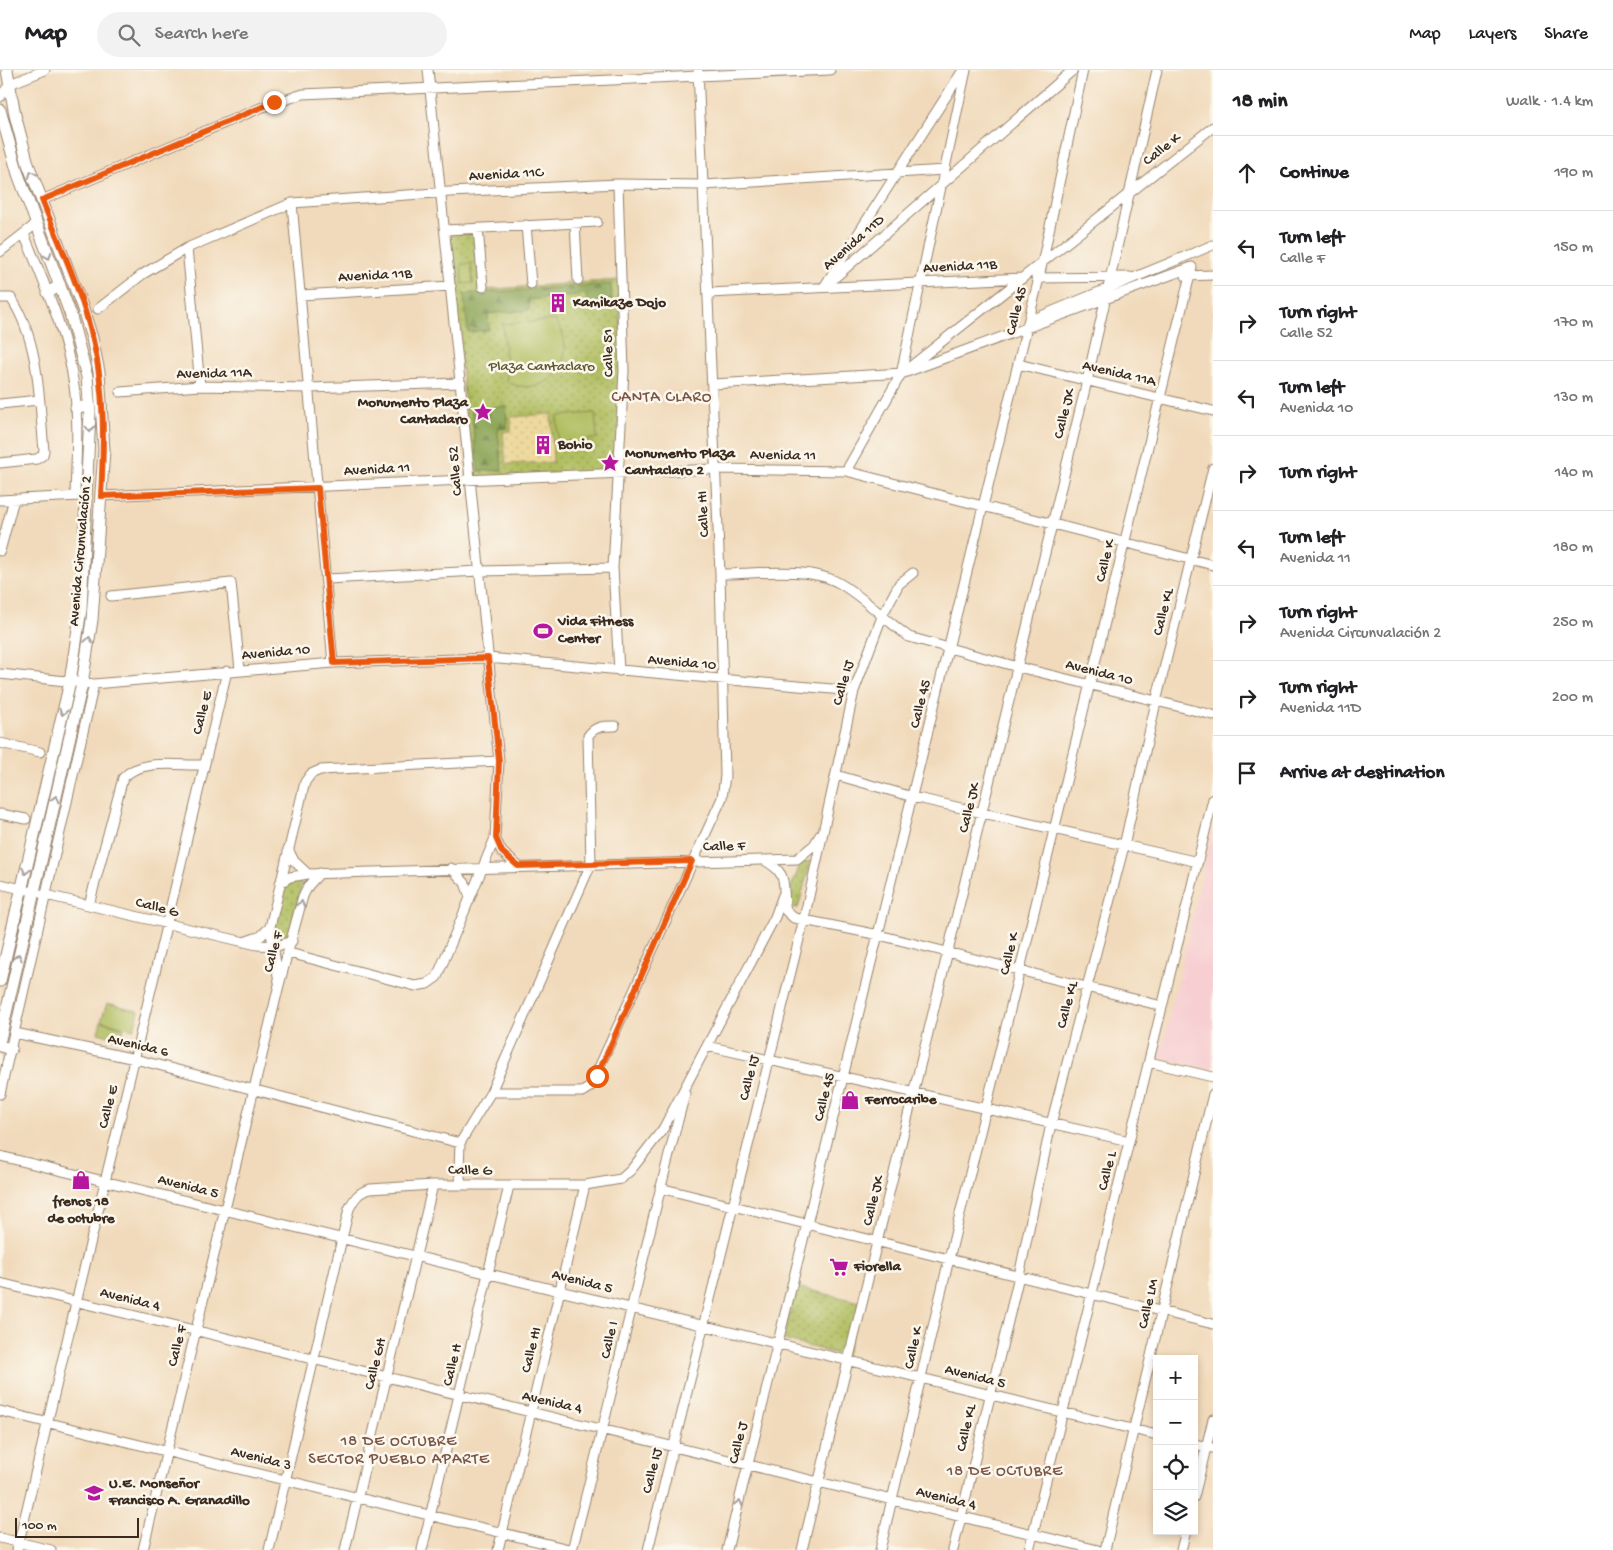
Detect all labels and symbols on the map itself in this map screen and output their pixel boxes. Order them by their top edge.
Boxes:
route end [263,91,286,114]
street label: Calle K [1140,129,1186,170]
street label: Avenida 11C [468,164,545,186]
one-way arrow [28,171,38,179]
street label: Avenida 11D [819,211,889,275]
one-way arrow [42,251,53,260]
street label: Avenida 11B [923,256,998,278]
street label: Avenida 11B [338,265,413,287]
street label: Calle 45 [1002,285,1032,337]
building icon: Kamikaze Dojo [547,292,569,314]
place label: Kamikaze Dojo [572,294,666,312]
street label: Calle 51 [600,329,618,377]
street label: Avenida 11A [1080,357,1159,391]
park label: Plaza Cantaclaro [488,358,595,376]
street label: Avenida 11A [176,364,253,384]
street label: Calle JK [1050,386,1080,441]
district label: CANTA CLARO [612,389,712,408]
place label: Monumento Plaza Cantaclaro [358,394,469,429]
place icon: Monumento Plaza Cantaclaro [472,401,494,423]
one-way arrow [85,426,95,434]
building icon: Bohio [532,434,554,456]
place label: Bohio [557,436,593,454]
place label: Monumento Plaza Cantaclaro 2 [624,445,736,480]
street label: Calle 52 [445,446,467,496]
street label: Avenida 11 [750,446,816,466]
place icon: Monumento Plaza Cantaclaro 2 [599,452,621,474]
street label: Avenida 11 [343,459,411,481]
street label: Avenida Circunvalación 2 [65,475,97,627]
street label: Calle HI [694,490,714,538]
street label: Calle K [1092,536,1120,584]
street label: Calle KL [1149,586,1179,638]
place label: Vida Fitness Center [557,613,635,648]
sports icon: Vida Fitness Center [532,620,554,642]
one-way arrow [83,635,94,643]
street label: Avenida 10 [241,641,312,665]
street label: Avenida 10 [647,651,718,675]
street label: Avenida 10 [1063,656,1135,690]
street label: Calle IJ [829,657,859,708]
street label: Calle 45 [906,678,936,730]
street label: Calle E [189,689,217,736]
one-way arrow [58,708,69,717]
street label: Calle JK [955,780,985,835]
one-way arrow [49,794,60,803]
street label: Calle F [703,838,746,856]
one-way arrow [21,866,32,875]
street label: Calle G [134,894,181,922]
one-way arrow [295,900,306,908]
street label: Calle F [260,928,288,975]
street label: Calle K [996,929,1024,977]
one-way arrow [12,952,23,961]
street label: Calle KL [1053,979,1083,1031]
street label: Avenida 6 [106,1030,171,1062]
street label: Calle IJ [736,1053,765,1102]
route start [586,1065,609,1088]
street label: Calle 45 [810,1071,840,1123]
street label: Calle E [95,1083,123,1130]
shop icon: Ferrocaribe [839,1089,861,1111]
place label: Ferrocaribe [864,1091,938,1109]
street label: Calle L [1094,1149,1122,1193]
street label: Calle G [448,1162,493,1180]
shop icon: frenos 18 de octubre [70,1169,92,1191]
street label: Avenida 5 [156,1171,220,1203]
street label: Calle JK [859,1173,889,1228]
place label: frenos 18 de octubre [47,1193,116,1228]
supermarket icon: Fiorella [828,1256,850,1278]
place label: Fiorella [853,1258,901,1276]
street label: Avenida 5 [550,1266,614,1298]
street label: Calle LM [1135,1277,1164,1331]
street label: Avenida 4 [98,1284,162,1316]
street label: Calle I [597,1319,623,1361]
street label: Calle F [164,1322,192,1369]
street label: Calle K [900,1324,928,1371]
street label: Calle HI [518,1325,546,1375]
street label: Calle GH [361,1336,391,1392]
street label: Calle H [439,1342,467,1388]
street label: Avenida 5 [943,1361,1007,1393]
street label: Avenida 4 [520,1387,584,1419]
street label: Calle KL [953,1402,981,1453]
street label: Calle J [725,1419,753,1466]
district label: 18 DE OCTUBRE SECTOR PUEBLO APARTE [308,1433,490,1470]
street label: Avenida 3 [229,1443,293,1475]
street label: Calle IJ [639,1446,668,1495]
district label: 18 DE OCTUBRE [946,1463,1063,1482]
place label: U.E. Monseñor Francisco A. Granadillo [108,1475,250,1510]
school or university icon: U.E. Monseñor Francisco A. Granadillo [83,1482,105,1504]
street label: Avenida 4 [914,1483,978,1515]
one-way arrow [733,1498,744,1507]
scale bar [15,1515,139,1538]

